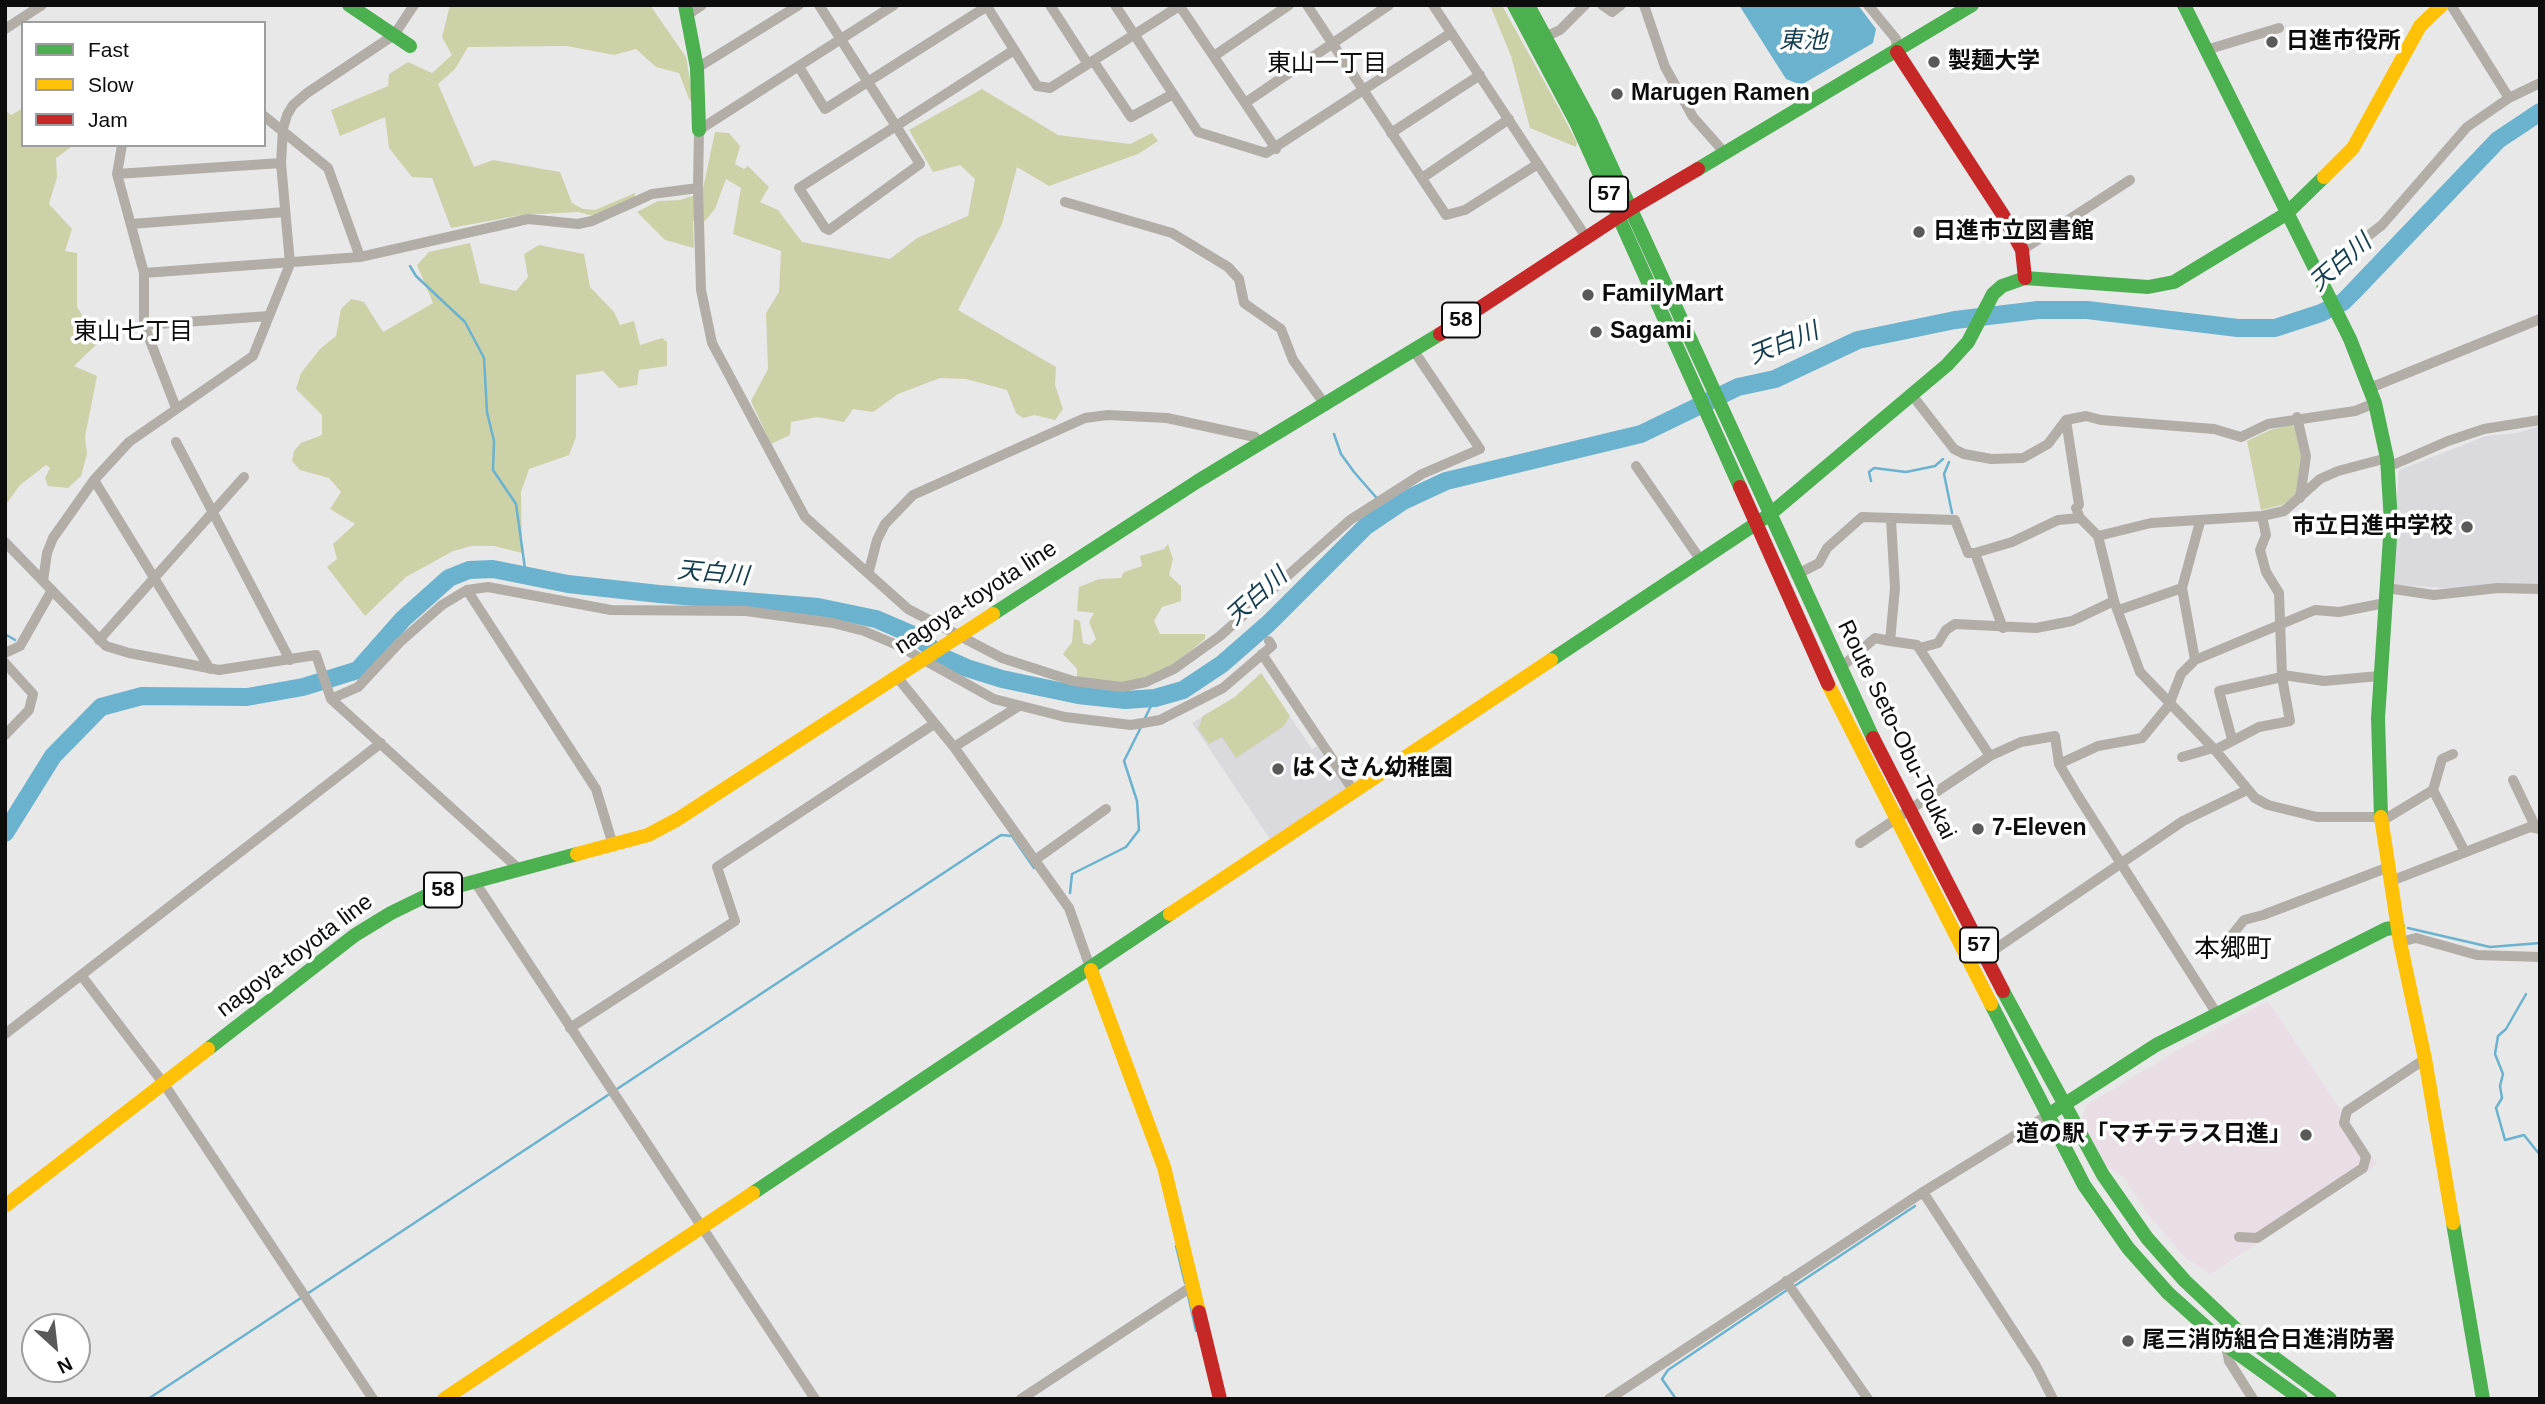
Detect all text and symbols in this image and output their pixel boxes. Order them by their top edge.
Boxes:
legend [21,21,266,147]
water label: 東池 [1779,27,1827,55]
place label: 日進市役所 [2286,28,2401,56]
marker: 日進市役所 [2264,34,2280,50]
text: Fast [88,38,129,61]
place label: 製麺大学 [1948,48,2040,76]
district label: 東山一丁目 [1267,50,1387,78]
marker: 製麺大学 [1926,54,1942,70]
text: Slow [88,73,134,96]
place label: Marugen Ramen [1631,80,1810,108]
marker: Marugen Ramen [1609,86,1625,102]
text: Jam [88,108,128,131]
road number: 57 [1590,176,1628,212]
place label: 日進市立図書館 [1933,218,2094,246]
marker: 日進市立図書館 [1911,224,1927,240]
water label: 天白川 [2304,229,2378,297]
place label: FamilyMart [1602,281,1723,309]
marker: FamilyMart [1580,287,1596,303]
road number: 58 [1442,302,1480,338]
water label: 天白川 [1745,317,1823,371]
district label: 東山七丁目 [73,318,193,346]
place label: Sagami [1610,318,1692,346]
marker: Sagami [1588,324,1604,340]
place label: 市立日進中学校 [2292,513,2453,541]
marker: 市立日進中学校 [2459,519,2475,535]
street label: nagoya-toyota line [890,535,1062,661]
water label: 天白川 [676,557,750,591]
water label: 天白川 [1221,562,1293,632]
street label: Route Seto-Obu-Toukai [1831,616,1961,844]
place label: はくさん幼稚園 [1292,755,1453,783]
marker: はくさん幼稚園 [1270,761,1286,777]
place label: 7-Eleven [1992,815,2087,843]
marker: 7-Eleven [1970,821,1986,837]
road number: 58 [424,872,462,908]
street label: nagoya-toyota line [212,888,378,1024]
road number: 57 [1960,928,1998,962]
district label: 本郷町 [2194,934,2272,966]
place label: 道の駅「マチテラス日進」 [2016,1121,2292,1149]
marker: 道の駅「マチテラス日進」 [2298,1127,2314,1143]
north arrow [21,1313,91,1383]
place label: 尾三消防組合日進消防署 [2142,1327,2395,1355]
marker: 尾三消防組合日進消防署 [2120,1333,2136,1349]
text: N [54,1353,76,1378]

